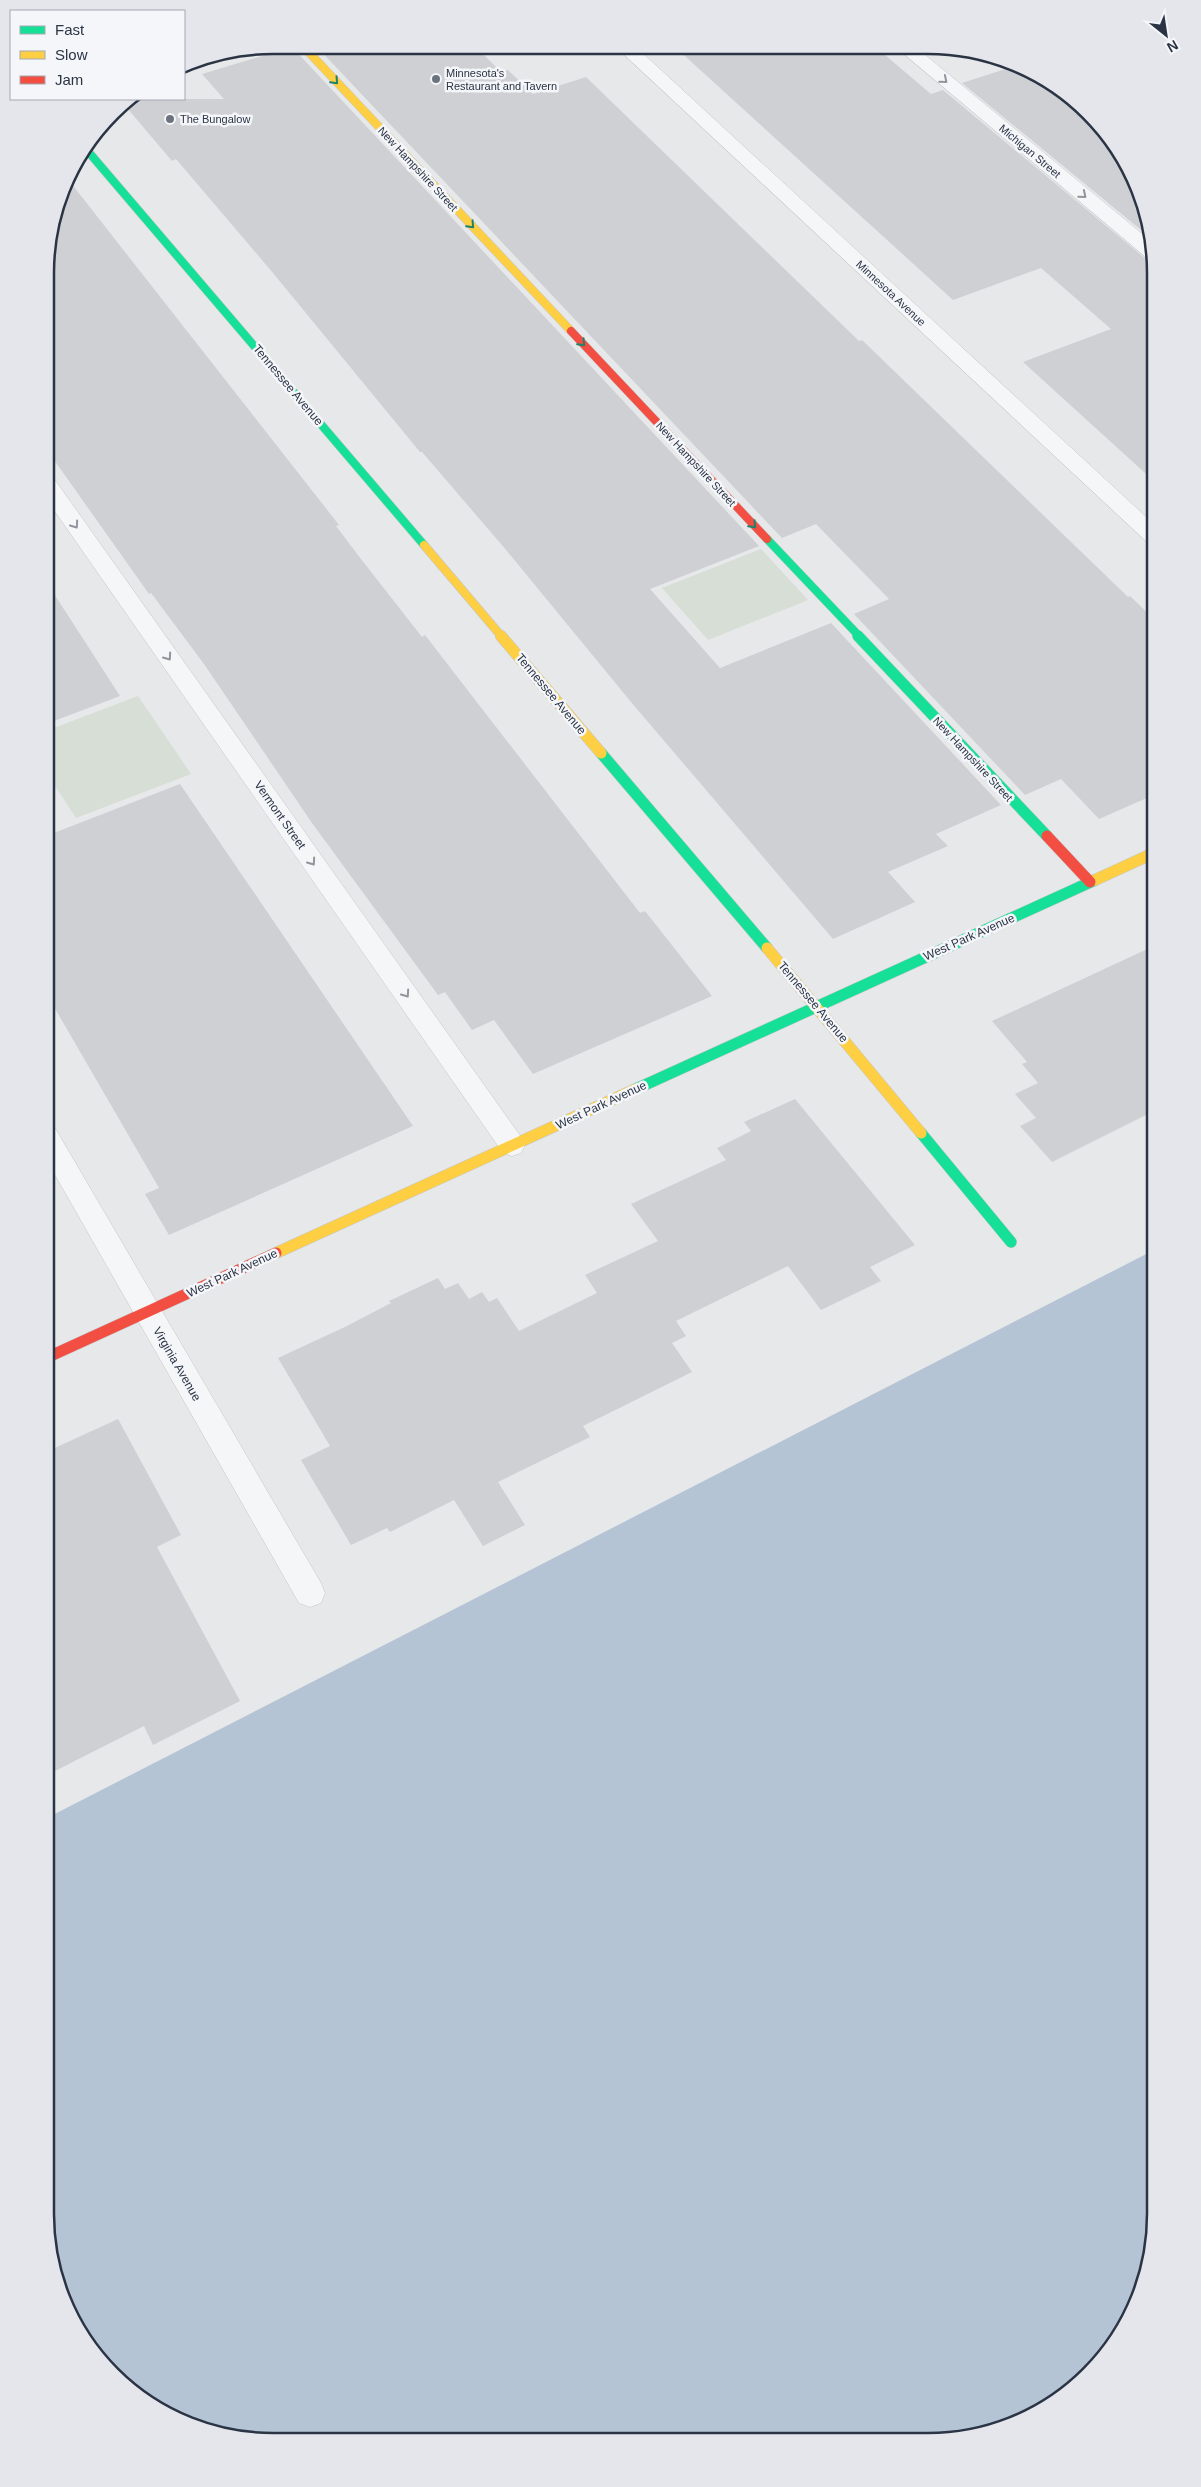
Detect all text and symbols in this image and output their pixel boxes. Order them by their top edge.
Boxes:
legend [10,10,185,100]
north arrow [1141,10,1191,60]
text: Fast [55,21,85,38]
text: N [1164,37,1181,56]
text: Slow [55,46,88,63]
place label: Minnesota's Restaurant and Tavern [446,67,557,92]
text: Jam [55,71,83,88]
marker: Minnesota's Restaurant and Tavern [430,73,442,85]
one-way arrow [939,74,948,83]
one-way arrow [329,75,338,84]
marker: The Bungalow [164,113,176,125]
place label: The Bungalow [180,113,250,125]
street label: Michigan Street [997,122,1063,180]
street label: New Hampshire Street [376,124,460,214]
one-way arrow [1077,189,1086,198]
one-way arrow [465,219,474,228]
street label: Minnesota Avenue [854,258,928,328]
one-way arrow [576,337,585,346]
street label: Tennessee Avenue [250,342,326,429]
street label: New Hampshire Street [654,419,738,509]
one-way arrow [69,519,78,528]
one-way arrow [747,519,756,528]
one-way arrow [162,651,171,661]
street label: Tennessee Avenue [513,651,589,738]
street label: New Hampshire Street [931,714,1015,804]
street label: Vermont Street [251,778,309,852]
one-way arrow [307,856,315,865]
street label: West Park Avenue [921,910,1017,963]
street label: Tennessee Avenue [775,959,851,1046]
one-way arrow [400,989,409,998]
street label: West Park Avenue [554,1078,649,1132]
street label: West Park Avenue [185,1246,280,1300]
street label: Virginia Avenue [150,1325,204,1404]

